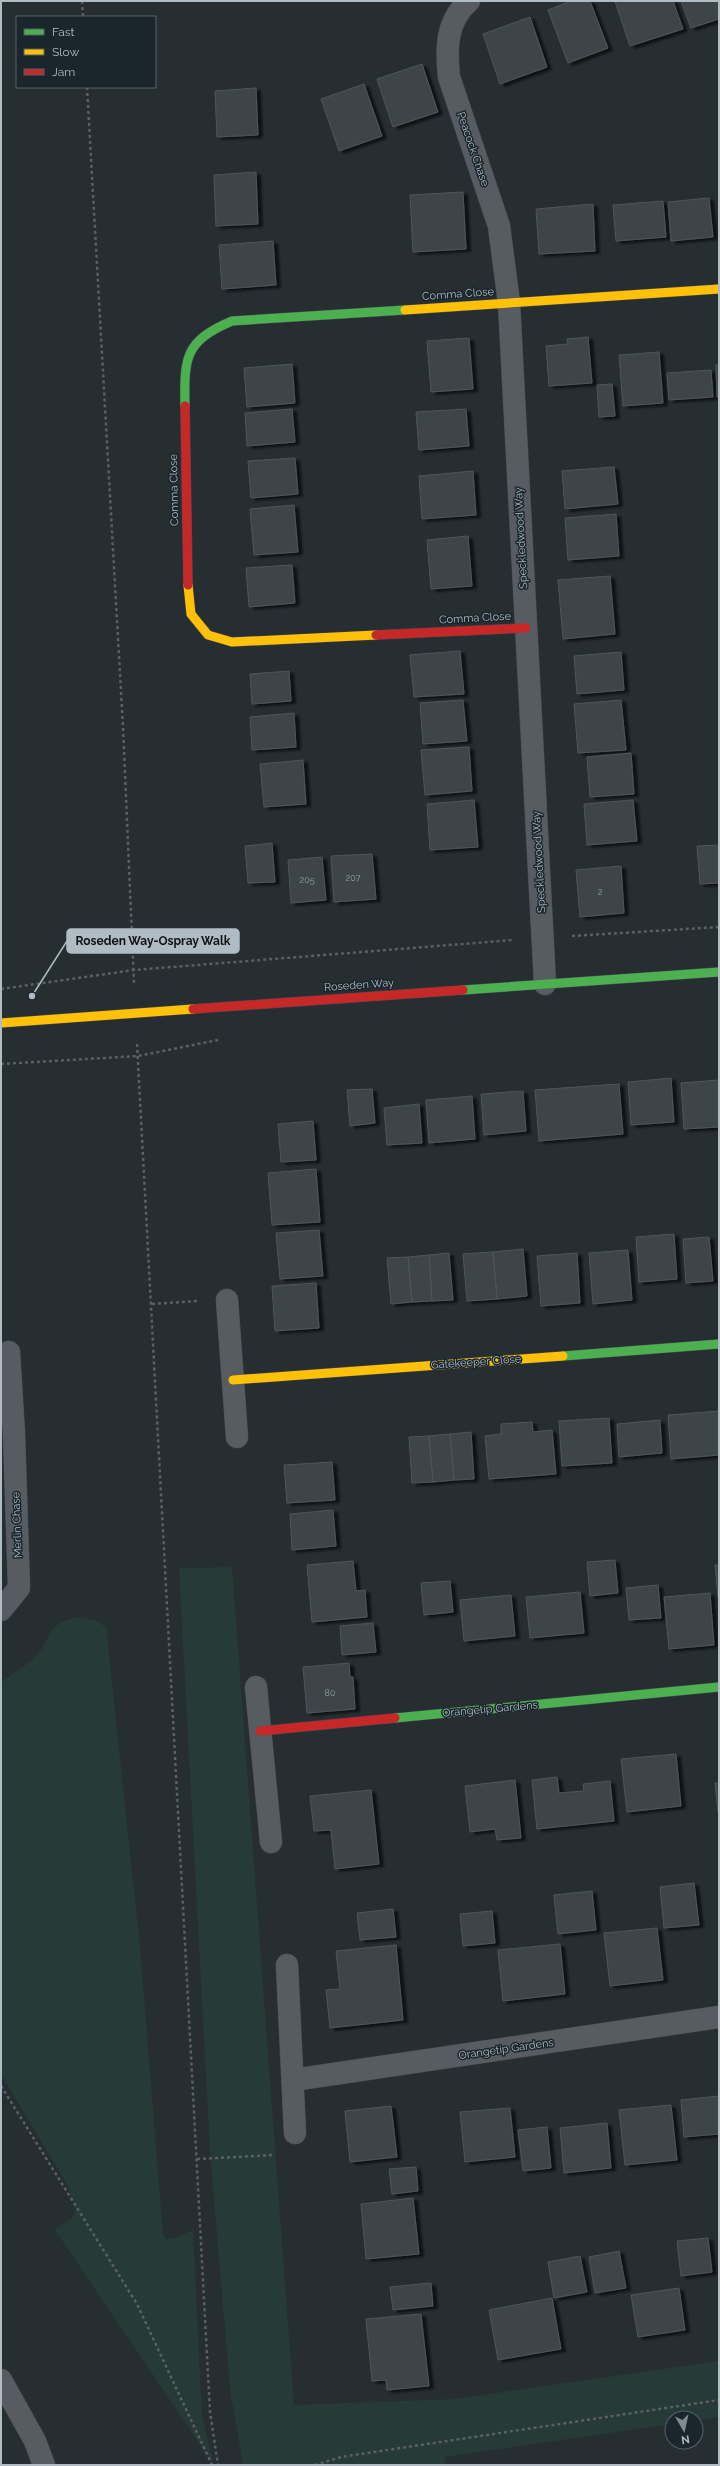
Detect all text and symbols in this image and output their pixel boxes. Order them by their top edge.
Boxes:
legend [16,16,156,88]
text: Fast [52,25,75,39]
text: Slow [52,45,79,59]
text: Jam [52,65,75,79]
street label: Peacock Chase [454,110,492,189]
street label: Comma Close [422,285,495,303]
street label: Comma Close [167,453,181,526]
street label: Speckledwood Way [512,487,530,589]
street label: Comma Close [439,610,512,626]
street label: Speckledwood Way [530,811,548,913]
house number: 207 [346,873,361,883]
house number: 205 [299,875,315,885]
house number: 2 [598,887,603,897]
callout: Roseden Way-Ospray Walk [67,929,239,953]
text: Roseden Way-Ospray Walk [76,934,231,948]
street label: Roseden Way [324,976,394,994]
street label: Gatekeeper Close [430,1352,522,1372]
street label: Merlin Chase [9,1491,25,1558]
house number: 80 [325,1688,336,1698]
street label: Orangetip Gardens [442,1698,538,1720]
street label: Orangetip Gardens [458,2036,554,2062]
north arrow [664,2410,704,2450]
text: N [680,2432,691,2446]

